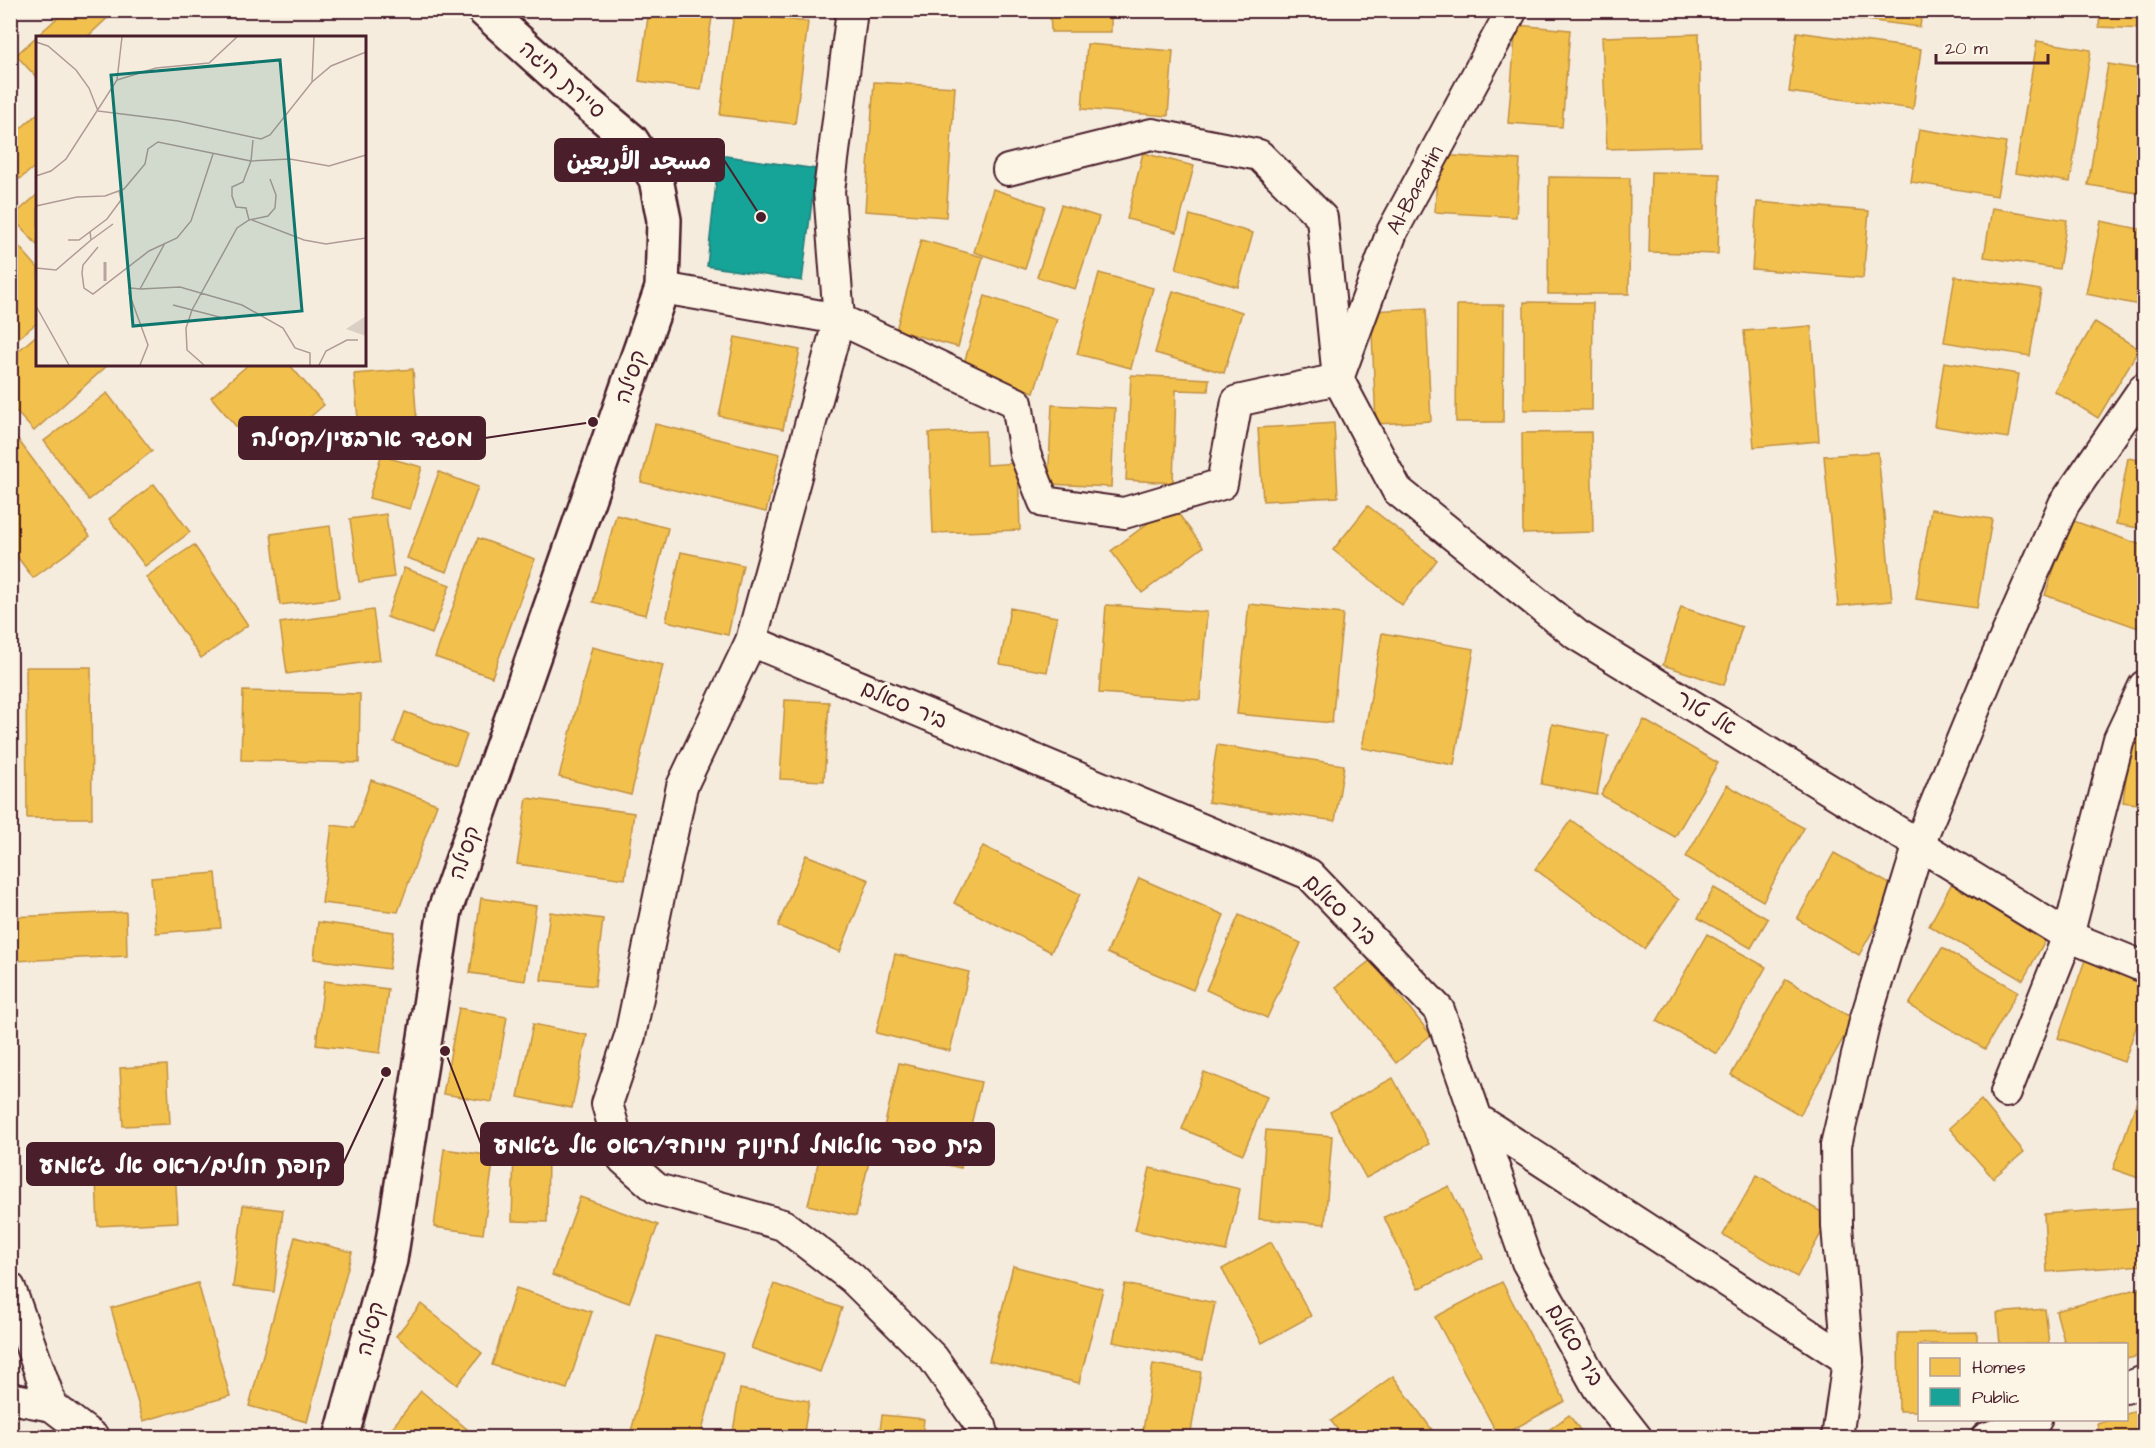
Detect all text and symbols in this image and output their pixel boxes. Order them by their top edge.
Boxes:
scale bar [1936,27,2048,65]
street label: סיירת חיגה [512,34,612,126]
inset map [36,36,366,366]
text: 20 m [1945,36,1988,61]
callout: مسجد الأربعين [555,139,724,181]
street label: Al-Basatin [1379,140,1451,240]
text: مسجد الأربعين [567,144,711,179]
street label: קסילה [607,346,655,408]
callout: מסגד ארבעין/קסילה [239,417,485,459]
text: מסגד ארבעין/קסילה [251,422,473,456]
street label: ביר סאלם [856,673,952,737]
street label: אל טור [1670,683,1742,743]
street label: קסילה [441,822,489,884]
street label: ביר סאלם [1297,867,1383,953]
callout: בית ספר אלאמל לחינוך מיוחד/ראס אל ג׳אמע [481,1123,994,1165]
text: בית ספר אלאמל לחינוך מיוחד/ראס אל ג׳אמע [493,1129,983,1163]
callout: קופת חולים/ראס אל ג׳אמע [27,1143,343,1185]
text: קופת חולים/ראס אל ג׳אמע [39,1149,331,1183]
street label: קסילה [349,1298,393,1360]
street label: ביר סאלם [1539,1298,1611,1392]
legend [1918,1343,2128,1421]
text: Homes [1972,1355,2026,1380]
text: Public [1972,1385,2020,1410]

